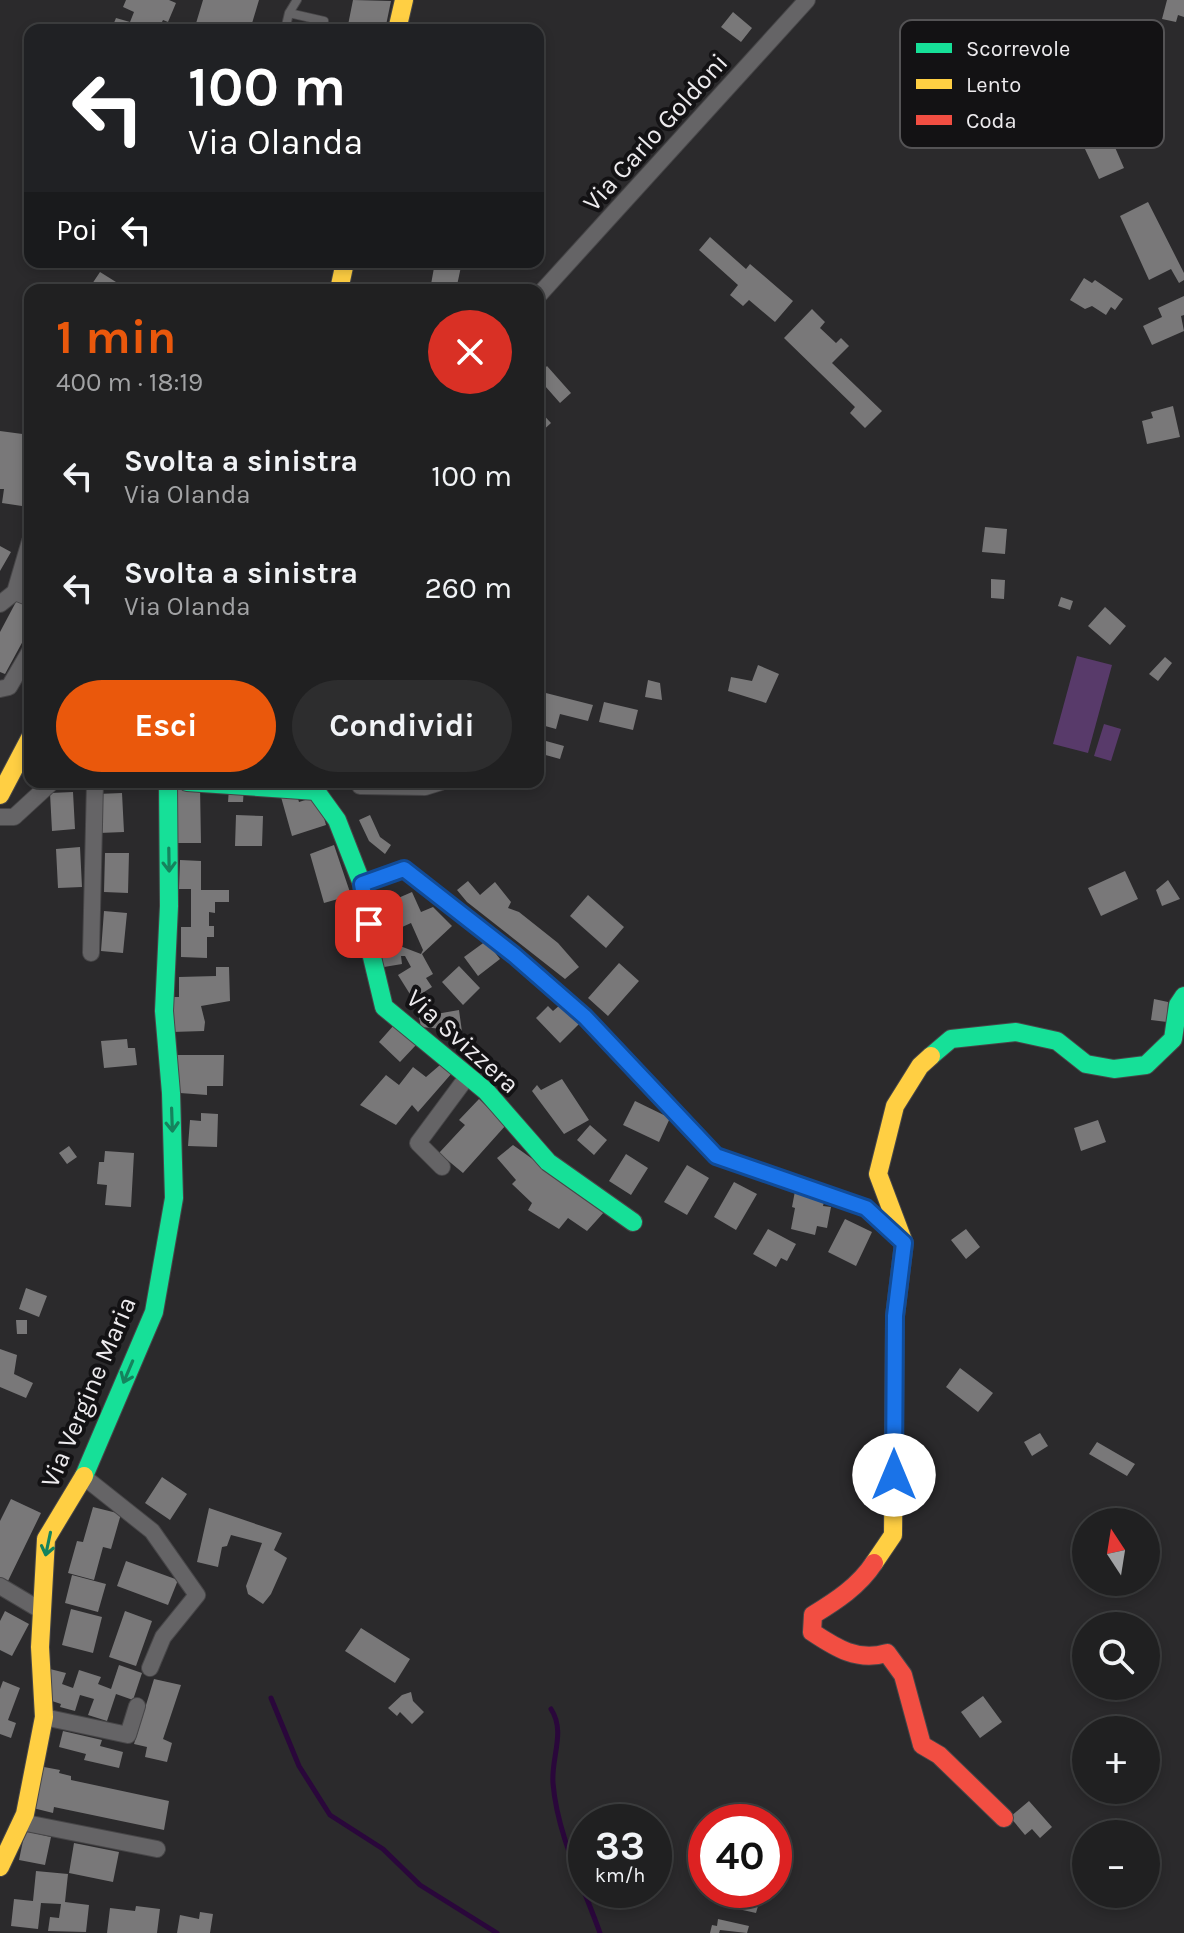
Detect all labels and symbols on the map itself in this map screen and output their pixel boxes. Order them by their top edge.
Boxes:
legend [900,20,1164,148]
text: Scorrevole [966,36,1070,62]
street label: Via Carlo Goldoni [576,47,734,218]
text: Lento [966,72,1021,98]
text: Coda [966,108,1017,134]
one-way arrow [161,846,177,873]
pin [335,890,403,958]
street label: Via Svizzera [400,983,525,1100]
one-way arrow [164,1106,179,1133]
street label: Via Vergine Maria [34,1292,143,1492]
one-way arrow [120,1360,135,1384]
position arrow [852,1433,936,1517]
north arrow [1072,1508,1160,1596]
one-way arrow [40,1531,55,1557]
speed limit sign: 40 [688,1804,792,1908]

